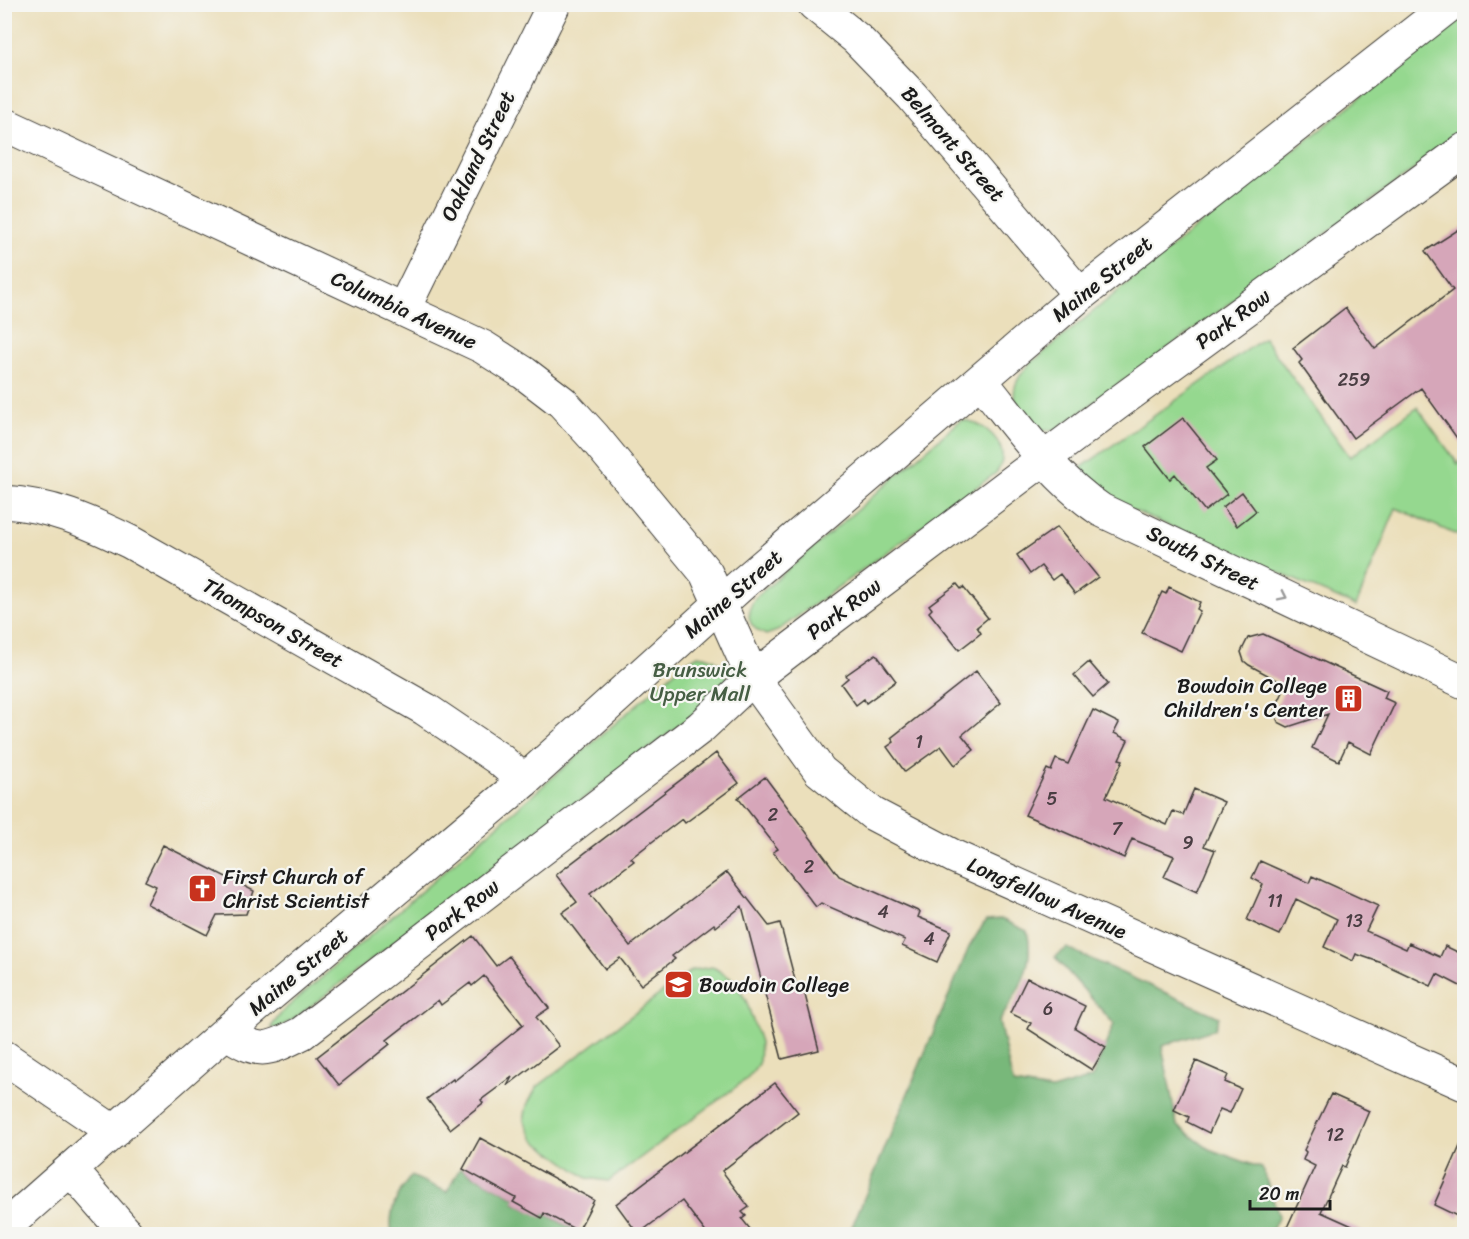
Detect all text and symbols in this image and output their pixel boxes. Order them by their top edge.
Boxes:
street label: Belmont Street [891,77,1015,211]
street label: Oakland Street [430,84,526,228]
street label: Maine Street [1043,226,1161,332]
street label: Columbia Avenue [324,259,484,361]
street label: Park Row [1187,278,1280,360]
house number: 259 [1338,364,1370,396]
street label: South Street [1140,514,1266,602]
street label: Maine Street [674,540,792,648]
street label: Thompson Street [195,567,351,679]
street label: Park Row [798,568,890,650]
one-way arrow [1276,589,1287,601]
park label: Brunswick Upper Mall [650,651,751,713]
place label: Bowdoin College Children's Center [1164,667,1328,729]
building icon: Bowdoin College Children's Center [1332,682,1364,714]
house number: 1 [915,726,923,758]
house number: 5 [1047,783,1058,815]
house number: 2 [768,799,778,831]
house number: 7 [1112,813,1124,845]
house number: 9 [1182,827,1194,859]
street label: Longfellow Avenue [961,846,1133,950]
house number: 2 [804,851,814,883]
place label: First Church of Christ Scientist [223,858,370,920]
street label: Park Row [416,869,508,951]
church icon: First Church of Christ Scientist [186,873,218,905]
house number: 11 [1267,885,1283,917]
house number: 4 [877,896,889,928]
house number: 13 [1345,905,1363,937]
street label: Maine Street [239,918,357,1026]
house number: 4 [923,923,935,955]
place label: Bowdoin College [699,966,849,1004]
school or university icon: Bowdoin College [662,969,694,1001]
house number: 6 [1043,993,1053,1025]
house number: 12 [1326,1119,1344,1151]
scale bar [1250,1173,1330,1211]
text: 20 m [1259,1178,1299,1210]

